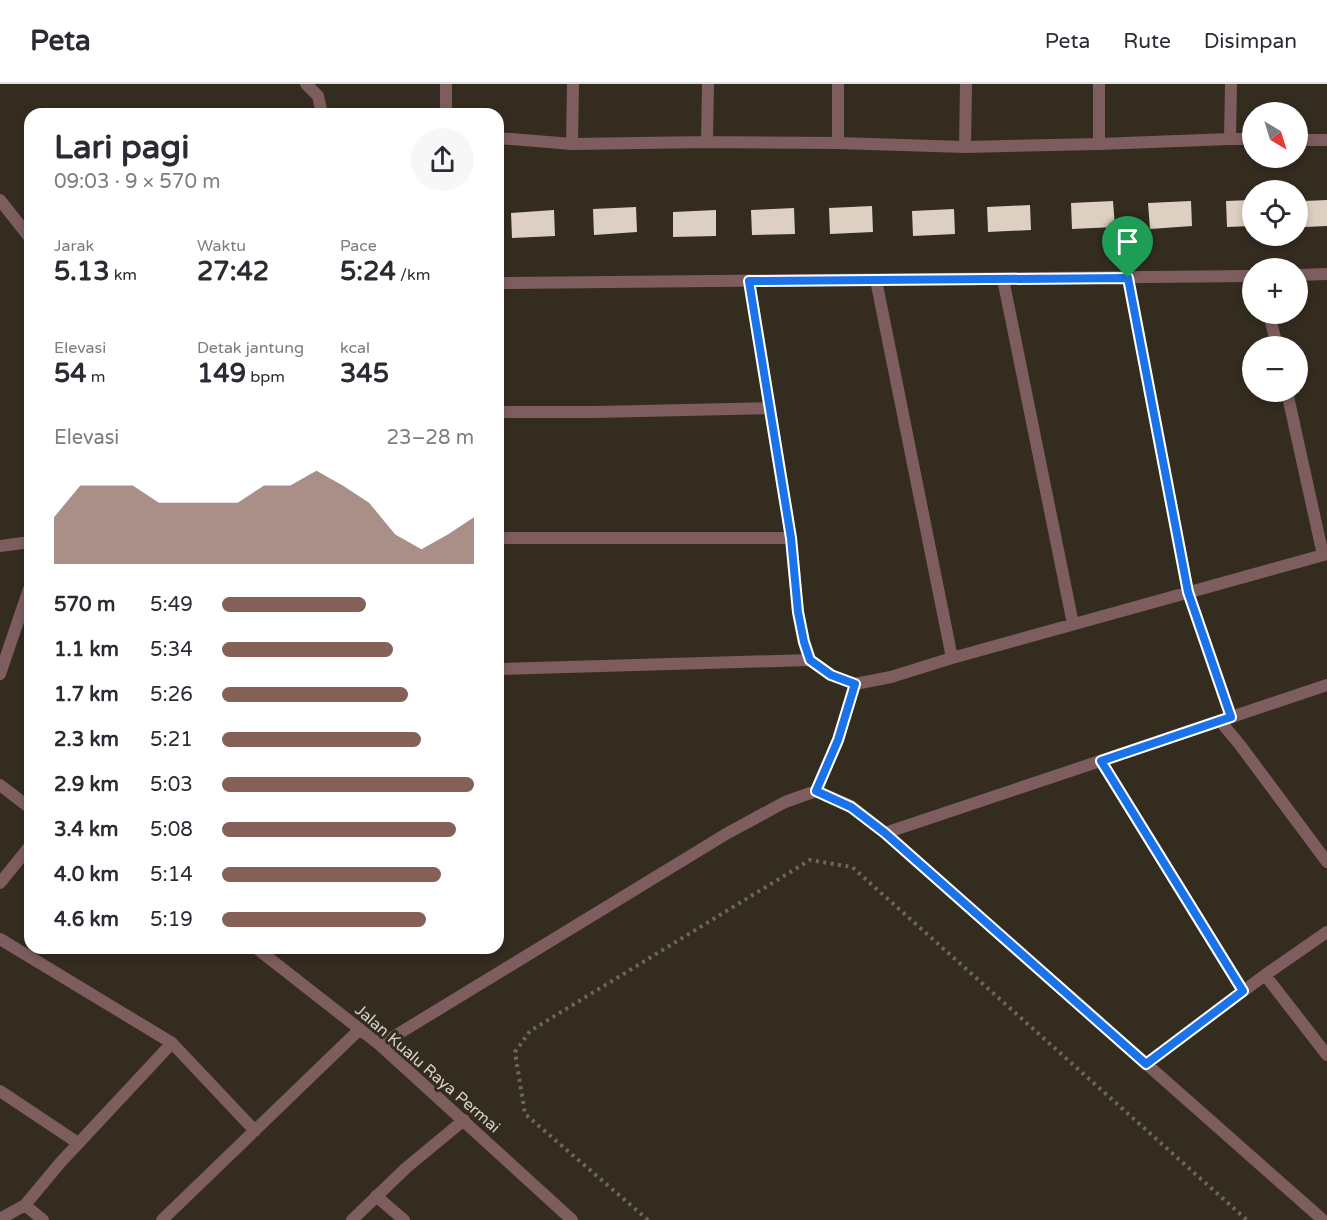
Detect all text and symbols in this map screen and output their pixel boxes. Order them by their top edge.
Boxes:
text: Peta [30,24,91,58]
text: Peta [1045,29,1090,54]
text: Rute [1123,29,1171,54]
text: Disimpan [1204,29,1297,54]
north arrow [1242,102,1308,168]
map controls [1242,102,1308,402]
text: Lari pagi [54,128,189,167]
button: share [411,128,474,191]
text: 09:03 · 9 × 570 m [54,170,221,194]
button: locate [1242,180,1308,246]
pin [1102,216,1153,278]
icon: arrive [1111,225,1144,258]
text: Jarak [54,236,94,256]
text: Waktu [197,236,246,256]
text: Pace [340,236,377,256]
text: 5.13 [54,256,109,287]
text: 27:42 [197,256,269,287]
text: 5:24 [340,256,396,287]
button: + [1242,258,1308,324]
text: km [109,265,137,285]
text: /km [396,265,430,285]
button: − [1242,336,1308,402]
text: Elevasi [54,338,106,358]
text: Detak jantung [197,338,304,358]
text: kcal [340,338,370,358]
text: 54 [54,358,87,389]
text: 149 [197,358,246,389]
text: 345 [340,358,389,389]
text: m [87,367,106,387]
text: bpm [246,367,285,387]
text: Elevasi [54,426,119,450]
text: 23–28 m [387,426,474,450]
text: 570 m [54,593,115,617]
text: 5:49 [150,593,193,617]
text: 1.1 km [54,638,119,662]
text: 5:34 [150,638,193,662]
text: 1.7 km [54,683,119,707]
text: 5:26 [150,683,193,707]
text: 2.3 km [54,728,119,752]
text: 5:21 [150,728,193,752]
text: 2.9 km [54,773,119,797]
text: 5:03 [150,773,193,797]
text: 3.4 km [54,818,118,842]
text: 5:08 [150,818,193,842]
text: 4.0 km [54,863,119,887]
text: 5:14 [150,863,193,887]
text: 4.6 km [54,908,119,932]
text: 5:19 [150,908,193,932]
street label: Jalan Kualu Raya Permai [351,1000,504,1137]

